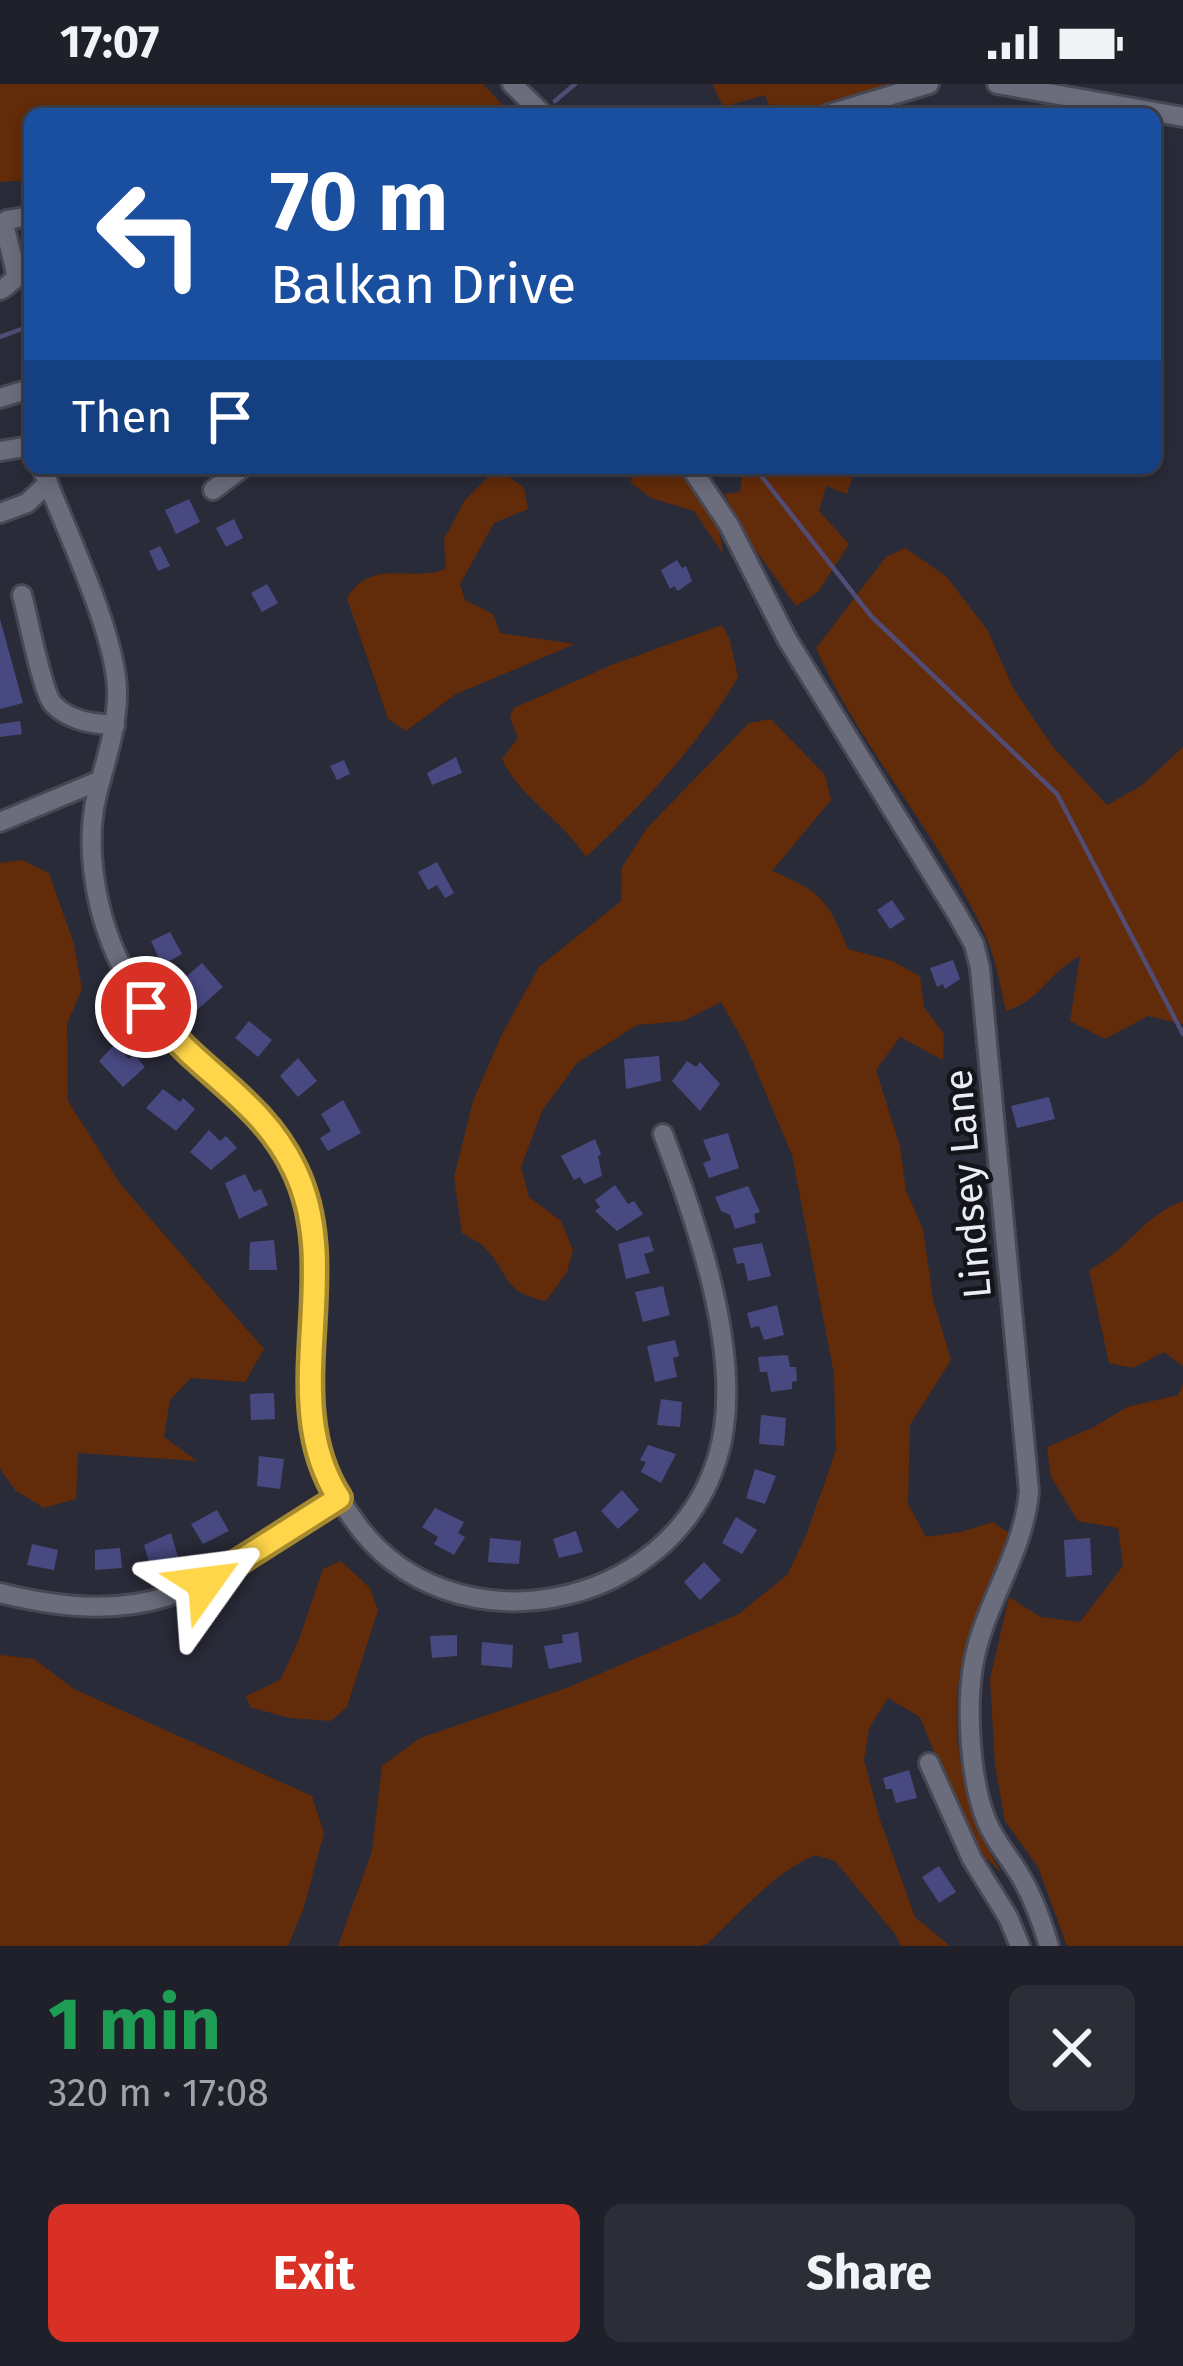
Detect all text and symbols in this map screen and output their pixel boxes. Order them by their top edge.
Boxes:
text: 17:07 [60,15,159,69]
text: 70 m [270,151,448,252]
icon: left [72,156,228,312]
text: Balkan Drive [270,253,576,317]
icon: arrive [197,384,263,450]
text: Then [72,390,173,444]
pin [95,956,197,1058]
icon: arrive [113,974,179,1040]
street label: Lindsey Lane [935,1067,1001,1300]
position arrow [142,1520,268,1646]
text: 1 min [48,1982,221,2068]
button: close [1009,1985,1135,2111]
text: 320 m · 17:08 [48,2070,269,2116]
button: Exit [48,2204,580,2342]
button: Share [604,2204,1135,2342]

